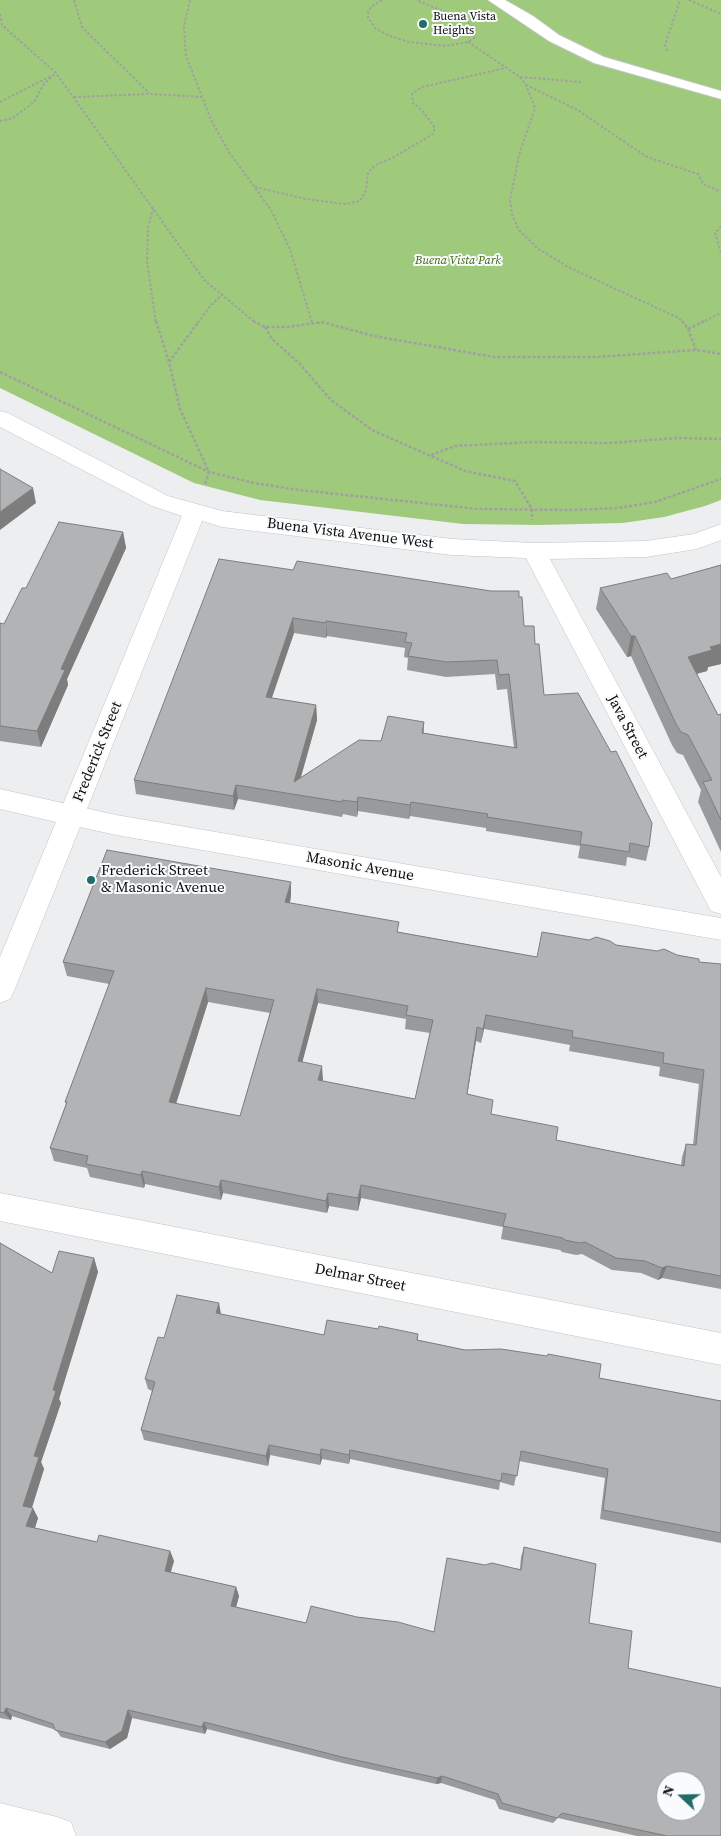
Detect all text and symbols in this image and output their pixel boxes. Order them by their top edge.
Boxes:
place label: Buena Vista Heights [433,10,496,38]
marker: Buena Vista Heights [417,18,429,30]
park label: Buena Vista Park [415,254,501,268]
street label: Buena Vista Avenue West [266,515,434,553]
street label: Java Street [603,692,651,762]
street label: Frederick Street [70,699,126,805]
street label: Masonic Avenue [305,849,415,885]
place label: Frederick Street & Masonic Avenue [101,862,225,897]
marker: Frederick Street & Masonic Avenue [85,874,97,886]
street label: Delmar Street [313,1260,407,1296]
north arrow [656,1771,706,1821]
text: N [657,1783,679,1799]

